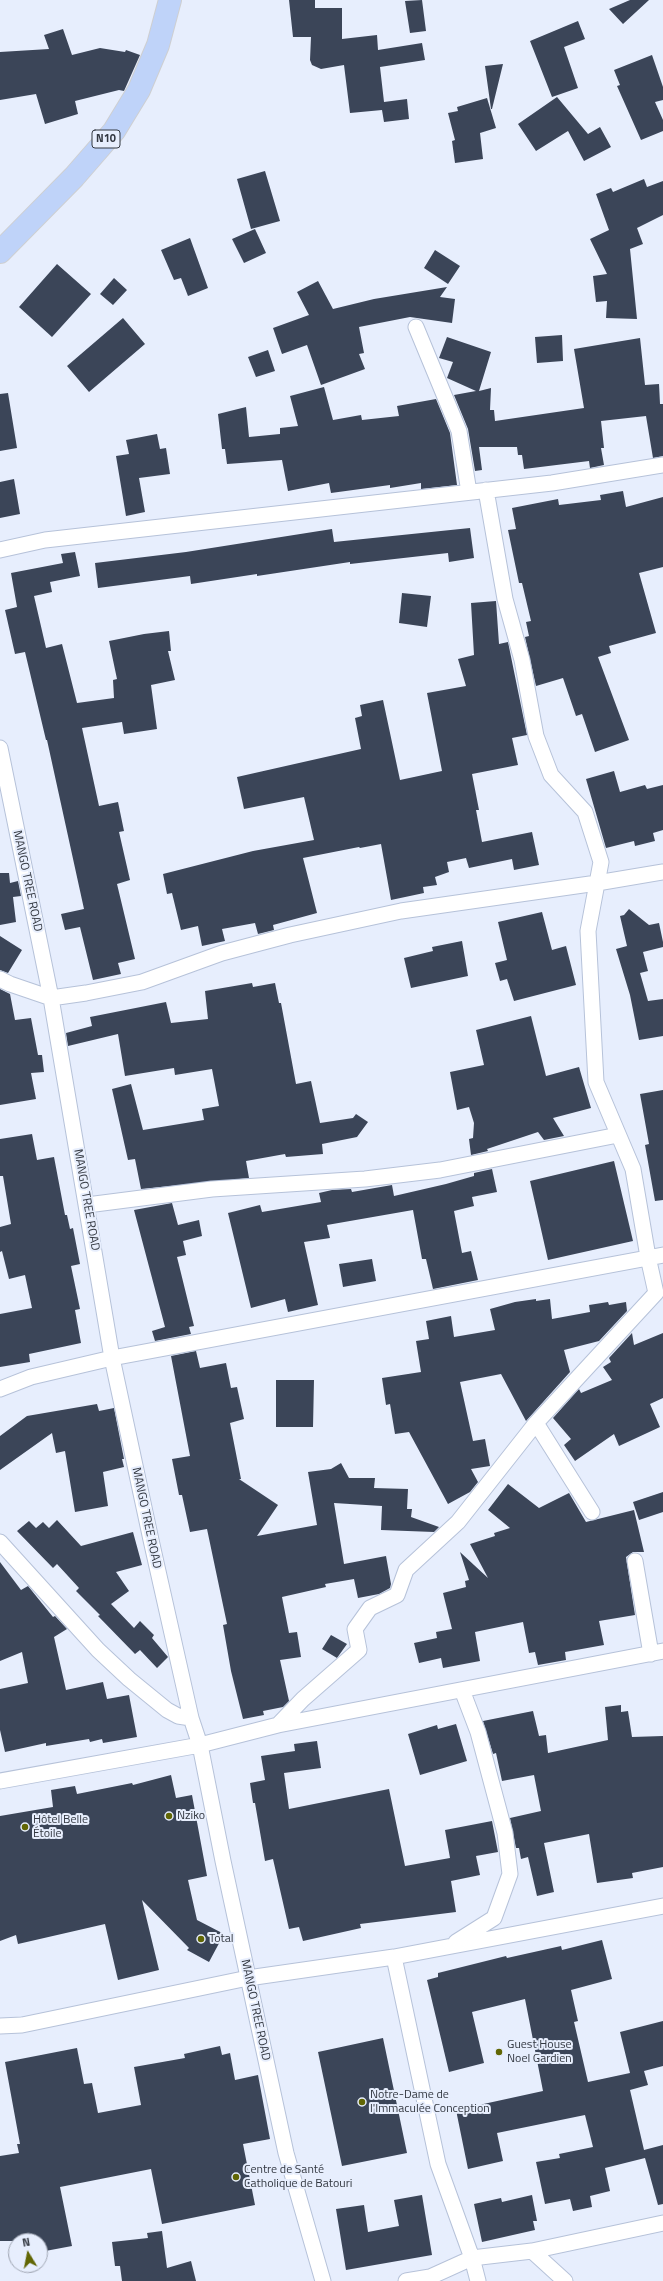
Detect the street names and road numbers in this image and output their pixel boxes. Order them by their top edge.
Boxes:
road number: N10 [92,130,120,148]
street label: MANGO TREE ROAD [9,829,45,933]
street label: MANGO TREE ROAD [70,1148,102,1252]
street label: MANGO TREE ROAD [128,1466,164,1570]
street label: MANGO TREE ROAD [237,1958,273,2062]

